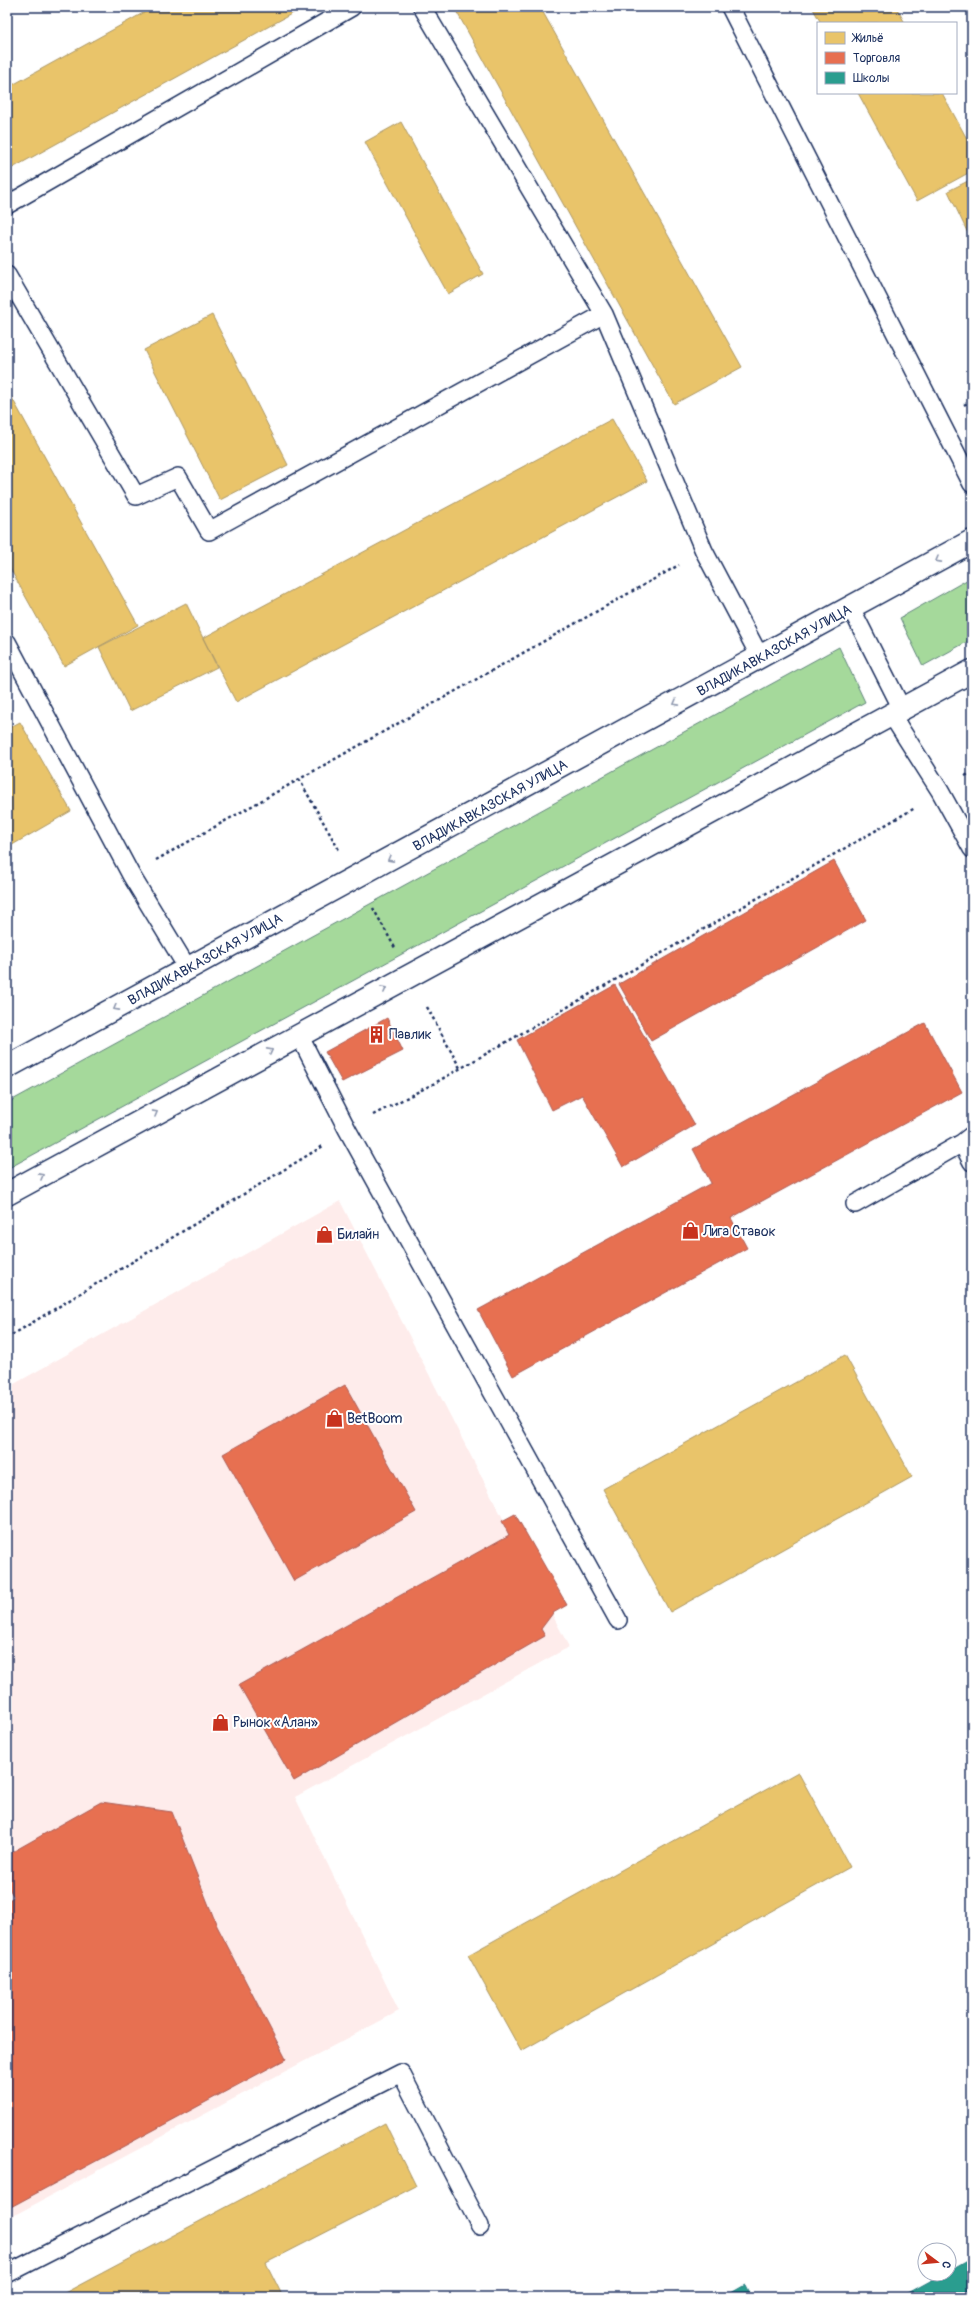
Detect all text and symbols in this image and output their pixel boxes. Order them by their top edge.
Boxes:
legend [817,22,957,94]
text: Жильё [851,31,884,46]
text: Торговля [853,51,901,66]
text: Школы [853,71,890,86]
one-way arrow [935,555,942,562]
street label: ВЛАДИКАВКАЗСКАЯ УЛИЦА [694,601,854,700]
one-way arrow [673,698,681,705]
street label: ВЛАДИКАВКАЗСКАЯ УЛИЦА [410,756,570,855]
one-way arrow [387,854,394,861]
street label: ВЛАДИКАВКАЗСКАЯ УЛИЦА [125,910,285,1009]
one-way arrow [380,987,387,994]
one-way arrow [113,1003,120,1011]
building icon: Павлик [366,1024,386,1044]
place label: Павлик [389,1026,432,1043]
one-way arrow [265,1049,273,1056]
one-way arrow [151,1111,159,1118]
one-way arrow [37,1173,44,1180]
shop icon: Лига Ставок [680,1221,700,1241]
place label: Лига Ставок [702,1223,776,1240]
shop icon: Билайн [314,1224,334,1244]
place label: Билайн [337,1226,379,1243]
shop icon: BetBoom [324,1408,344,1428]
place label: BetBoom [347,1410,402,1427]
shop icon: Рынок «Алан» [210,1712,230,1732]
place label: Рынок «Алан» [233,1714,318,1731]
north arrow [917,2242,957,2282]
text: С [939,2260,953,2270]

